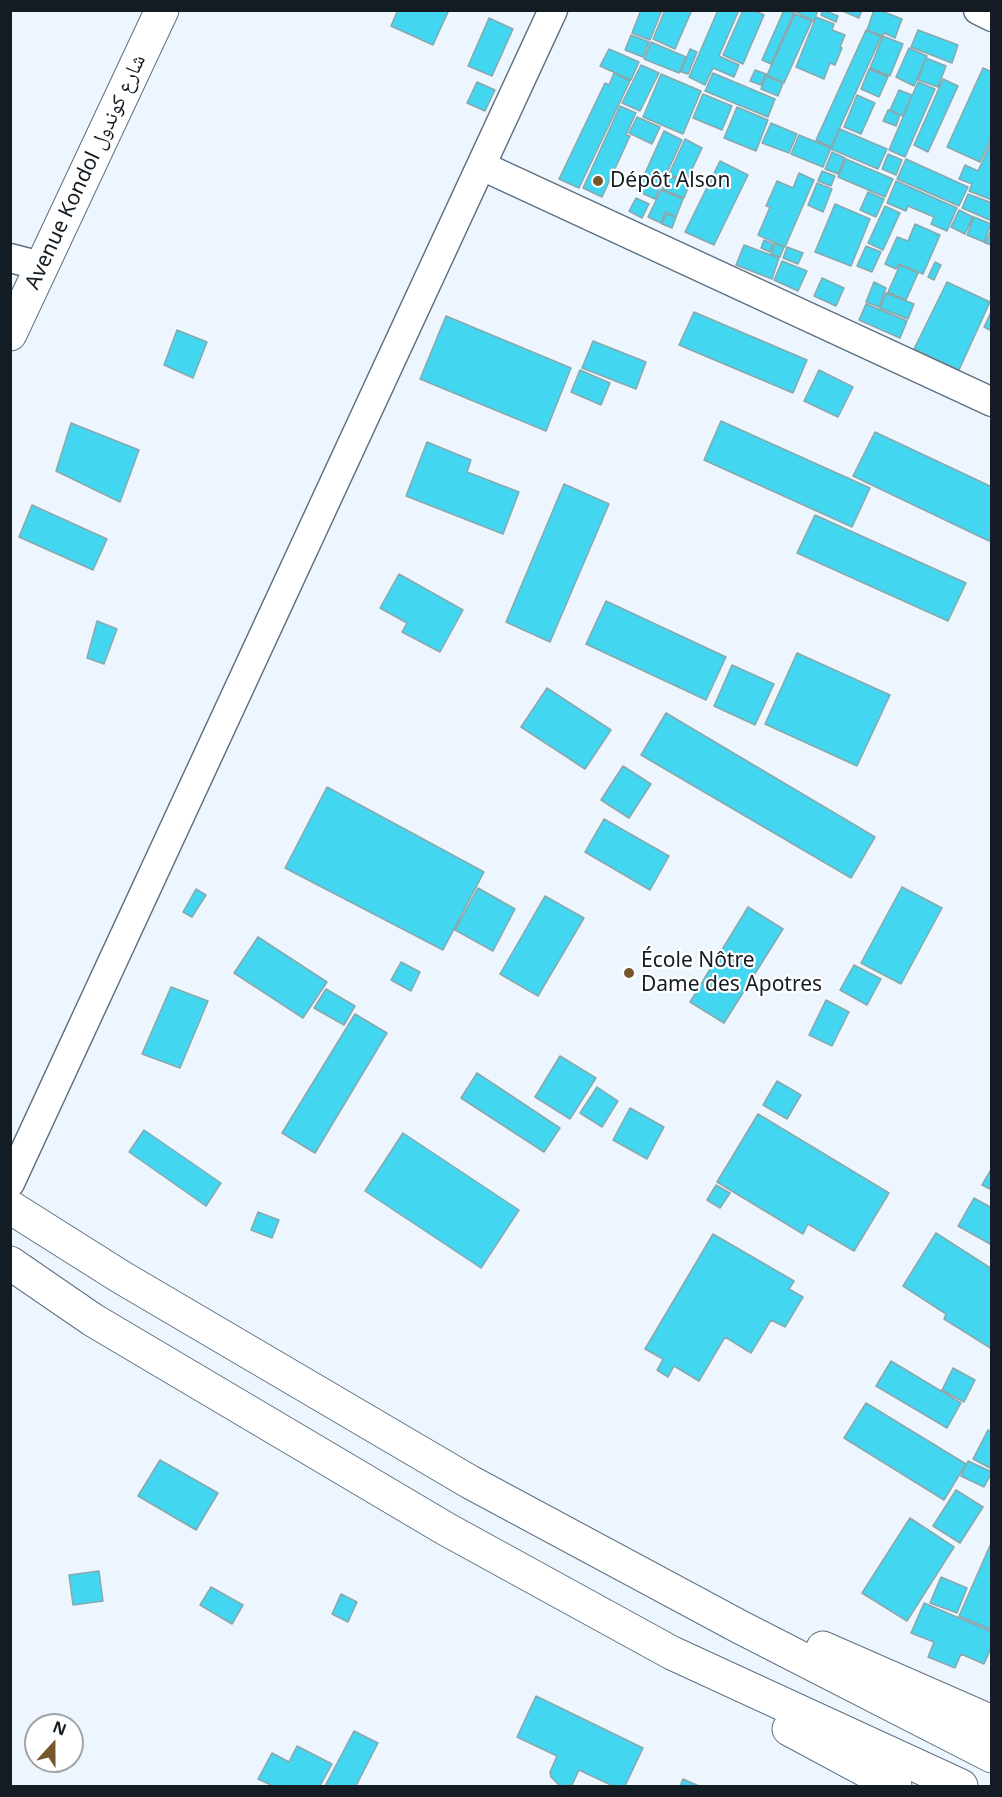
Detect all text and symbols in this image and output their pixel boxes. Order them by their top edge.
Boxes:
street label: Avenue Kondol شارع كوندول [20,51,152,293]
place label: Dépôt Alson [610,168,730,194]
marker: Dépôt Alson [591,174,605,188]
place label: École Nôtre Dame des Apotres [641,948,822,998]
marker: École Nôtre Dame des Apotres [622,966,636,980]
north arrow [24,1713,84,1773]
text: N [50,1715,70,1741]

